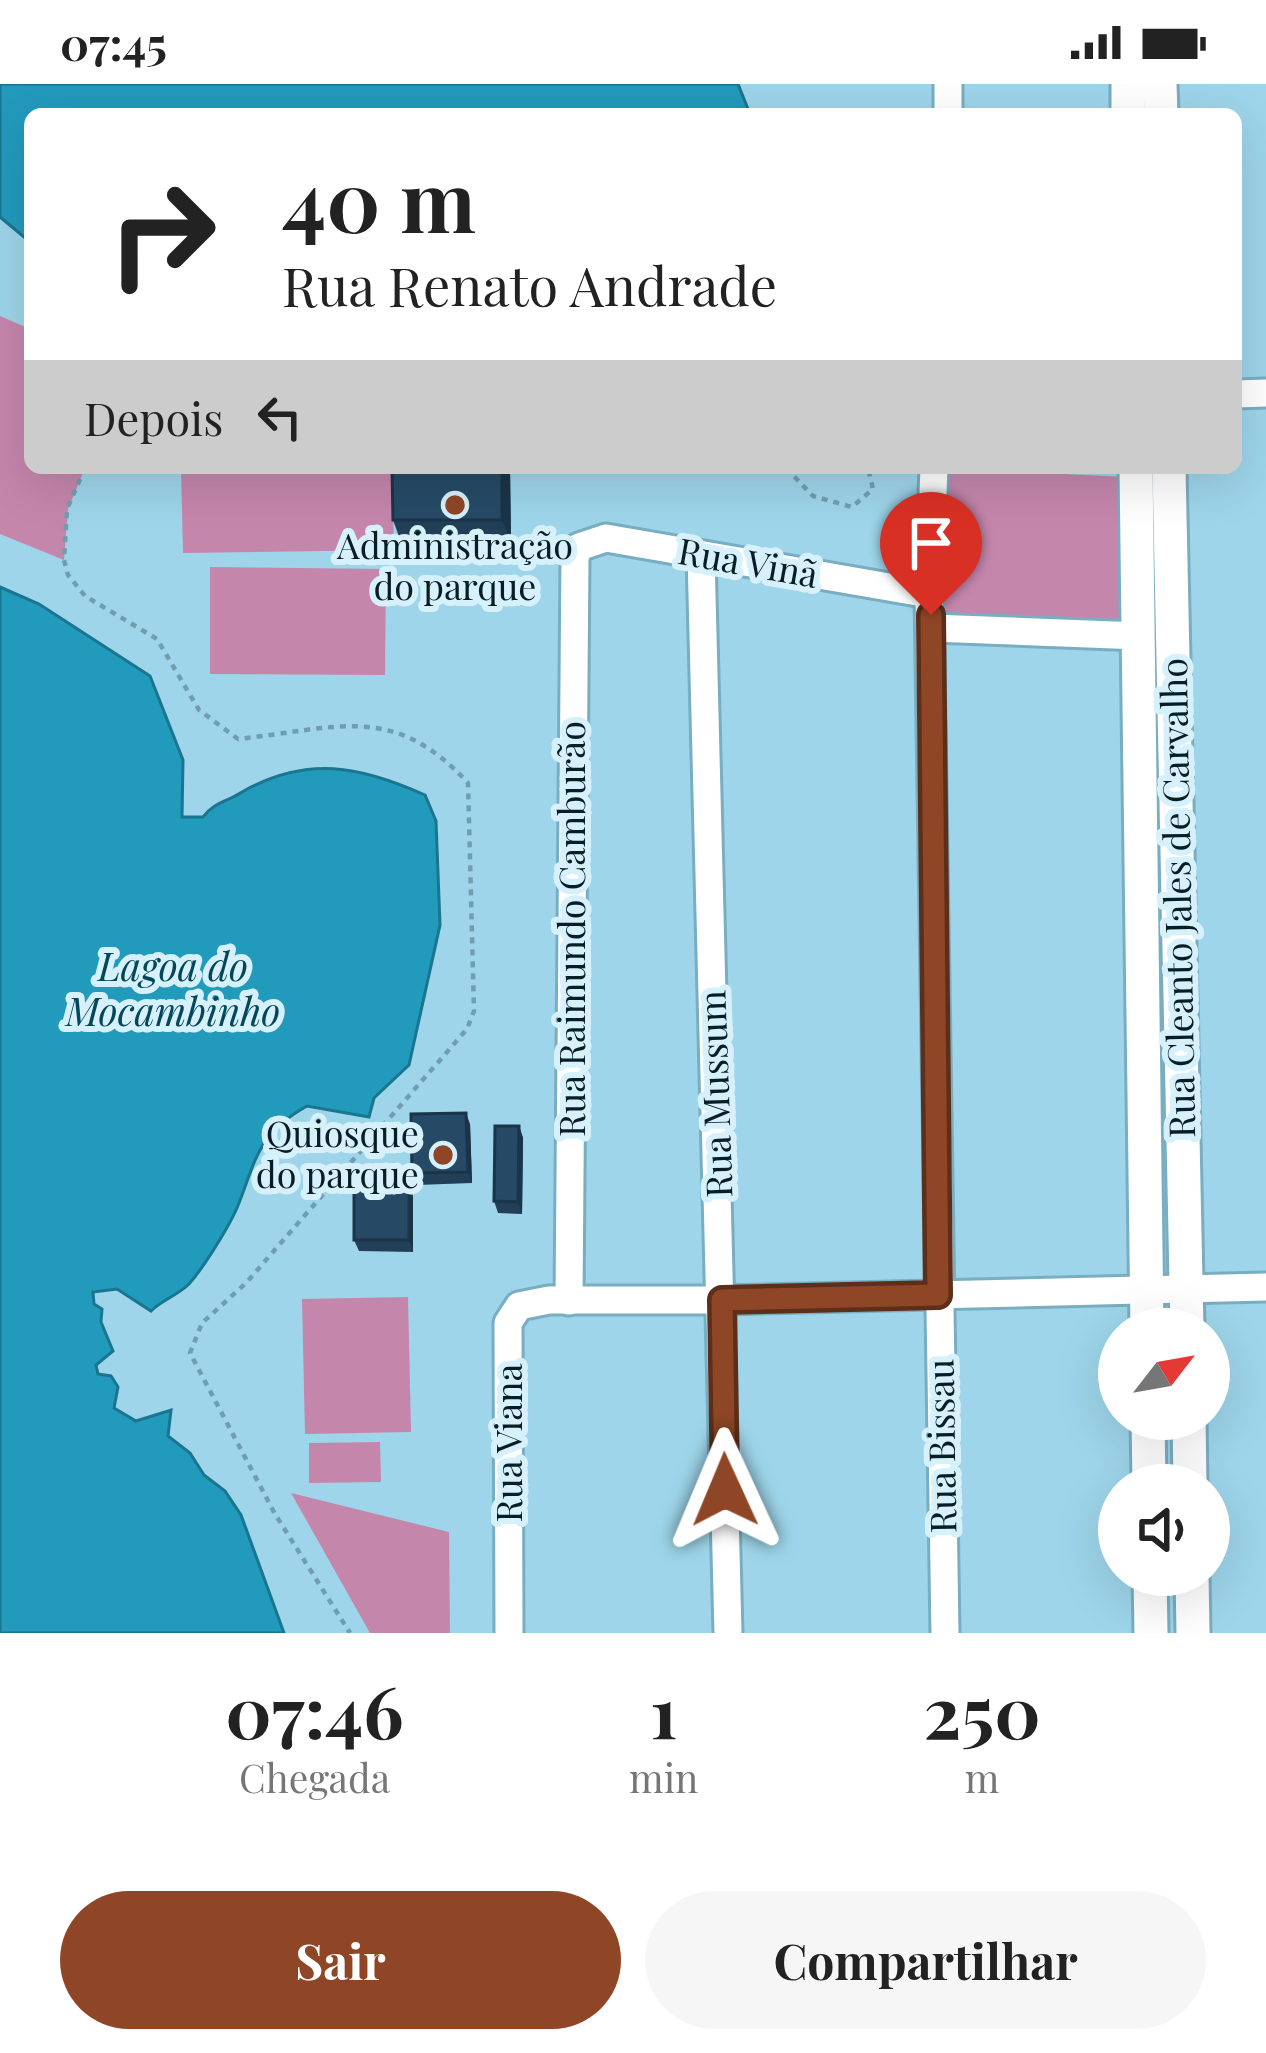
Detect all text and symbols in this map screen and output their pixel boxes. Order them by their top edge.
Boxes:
text: 07:45 [60,12,167,72]
text: 40 m [282,142,476,254]
icon: right [84,156,240,312]
text: Rua Renato Andrade [282,249,777,321]
icon: left [247,384,313,450]
text: Depois [84,387,223,447]
marker: Administração do parque [442,492,468,518]
pin [880,492,982,615]
icon: arrive [898,510,964,576]
place label: Administração do parque [336,520,573,609]
street label: Rua Vinã [675,525,822,597]
street label: Rua Cleanto Jales de Carvalho [1148,658,1204,1138]
street label: Rua Raimundo Camburão [546,721,594,1137]
water label: Lagoa do Mocambinho [64,939,280,1036]
street label: Rua Mussum [686,989,742,1199]
place label: Quiosque do parque [256,1108,419,1197]
marker: Quiosque do parque [430,1142,456,1168]
north arrow [1098,1308,1230,1440]
map controls [1098,1308,1230,1596]
street label: Rua Bissau [914,1358,966,1534]
street label: Rua Viana [483,1363,531,1523]
position arrow [662,1427,788,1553]
button: sound [1098,1464,1230,1596]
text: 07:46 [225,1661,404,1757]
text: 1 [650,1661,677,1757]
text: 250 [924,1661,1041,1757]
text: Chegada [239,1751,390,1803]
text: min [629,1751,698,1803]
text: m [965,1751,999,1803]
button: Sair [60,1891,621,2029]
button: Compartilhar [645,1891,1206,2029]

